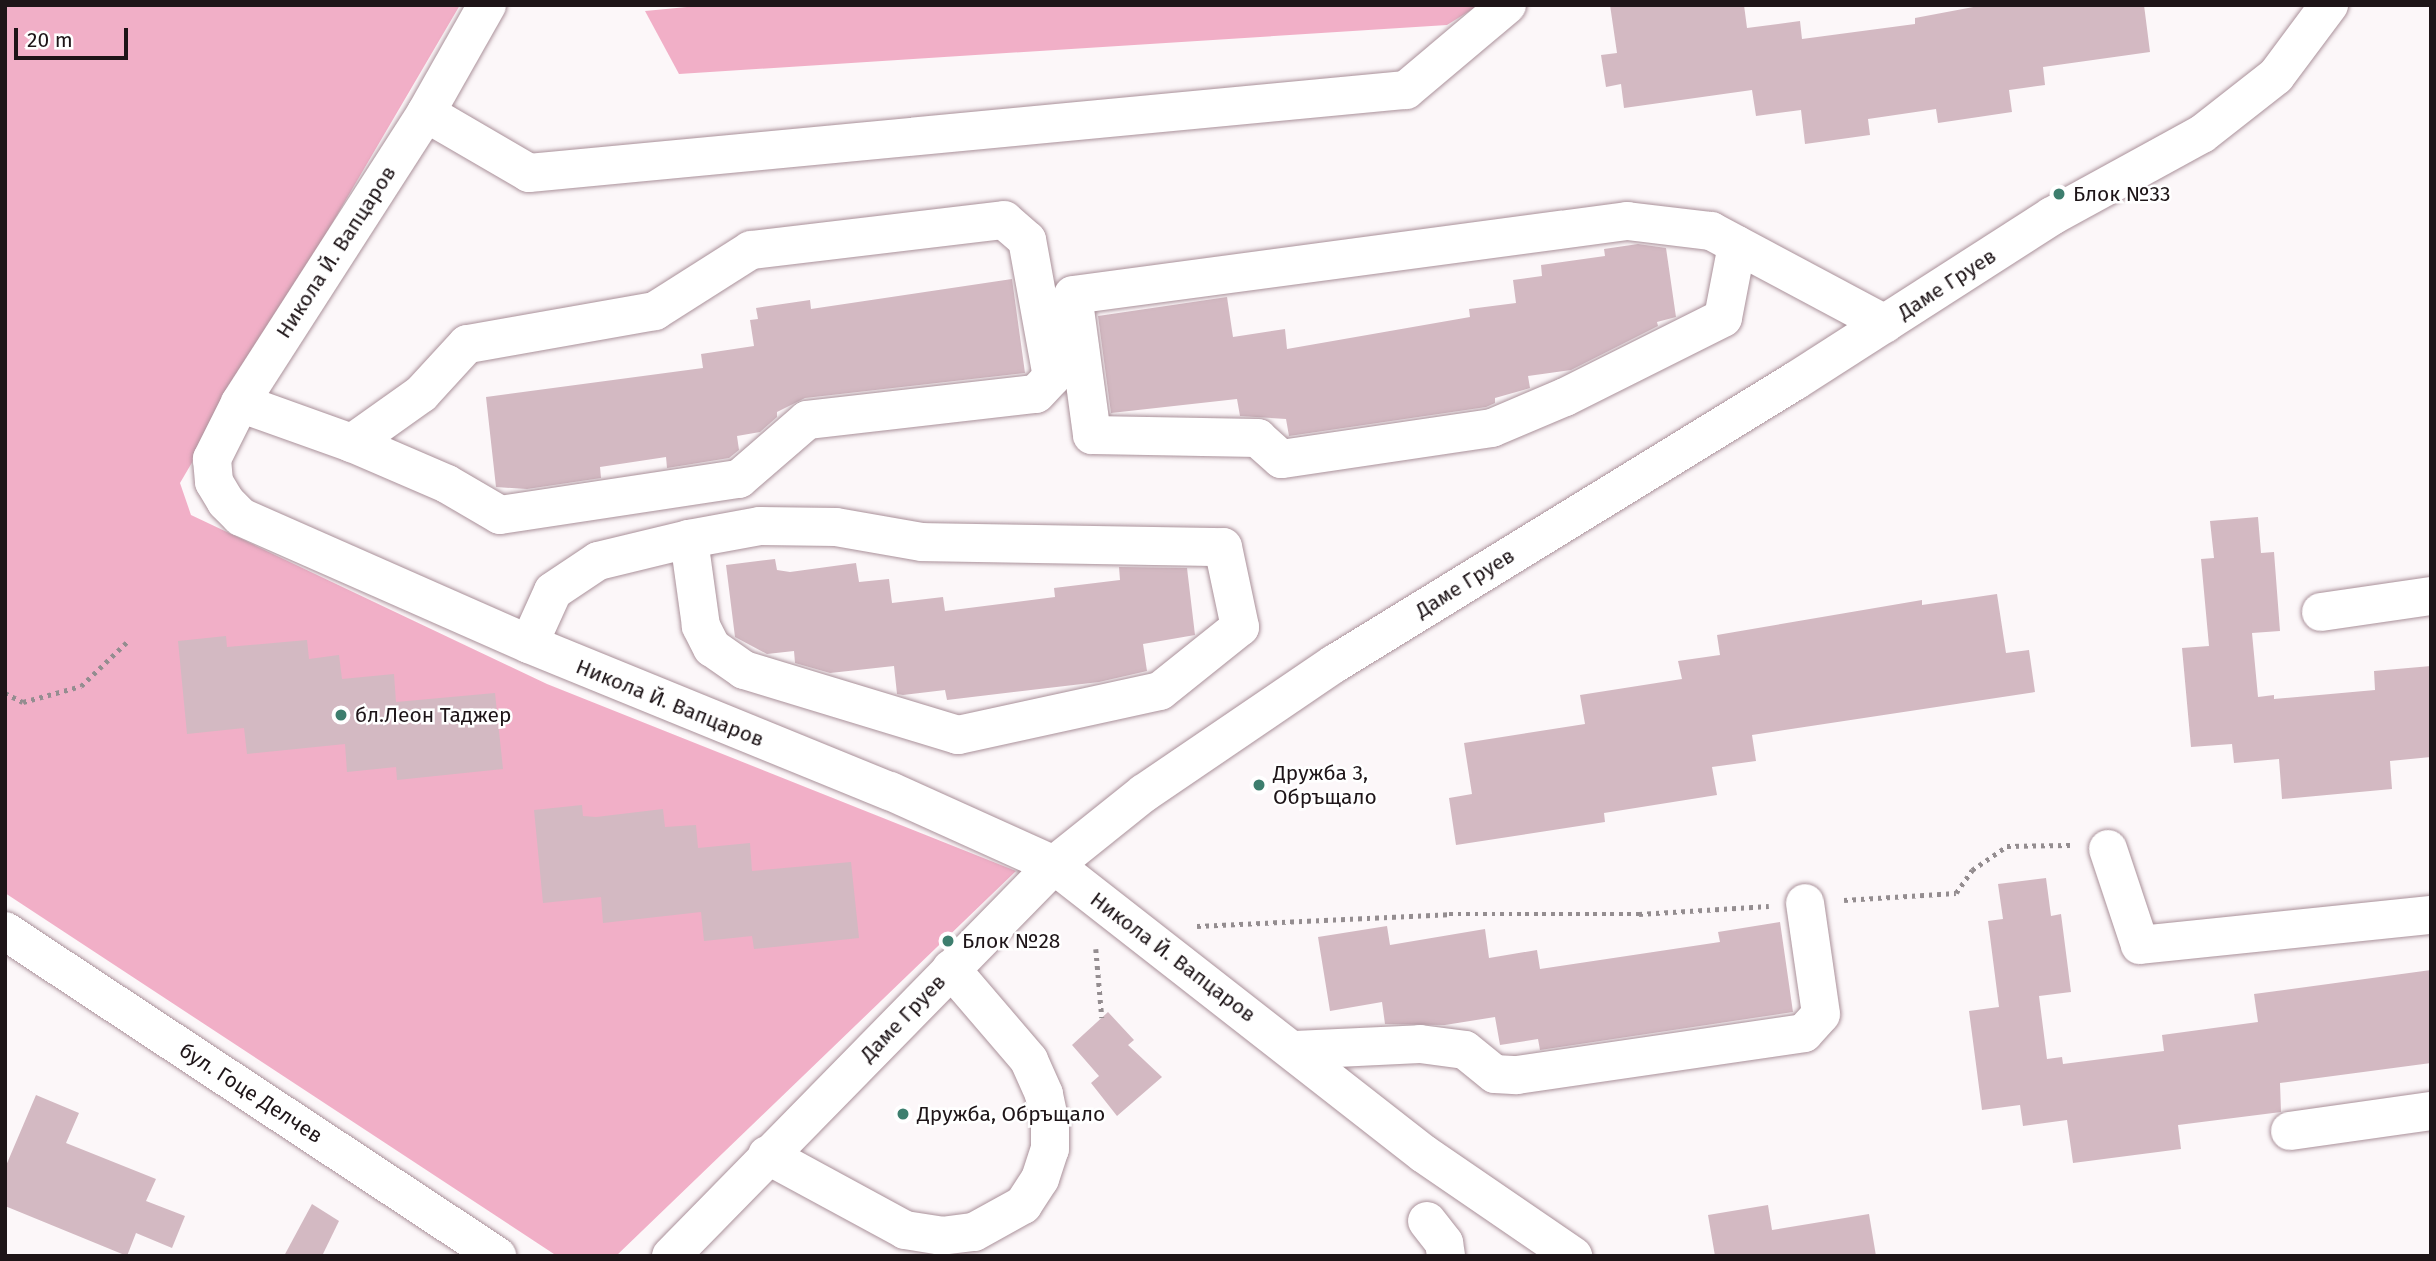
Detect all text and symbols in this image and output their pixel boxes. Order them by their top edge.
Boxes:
scale bar [18,14,131,58]
text: 20 m [27,27,73,53]
street label: Никола Й. Вапцаров [271,161,401,343]
place label: Блок №33 [2073,181,2170,207]
marker: Блок №33 [2051,186,2067,202]
street label: Даме Груев [1893,243,2001,325]
street label: Даме Груев [1411,543,1519,623]
street label: Никола Й. Вапцаров [572,654,768,752]
place label: бл.Леон Таджер [355,702,512,728]
marker: бл.Леон Таджер [333,707,349,723]
place label: Дружба 3, Обръщало [1273,760,1377,810]
marker: Дружба 3, Обръщало [1251,777,1267,793]
street label: Никола Й. Вапцаров [1085,887,1261,1027]
place label: Блок №28 [962,928,1060,954]
marker: Блок №28 [940,933,956,949]
street label: Даме Груев [855,969,951,1067]
street label: бул. Гоце Делчев [175,1037,327,1149]
place label: Дружба, Обръщало [917,1101,1105,1127]
marker: Дружба, Обръщало [895,1106,911,1122]

